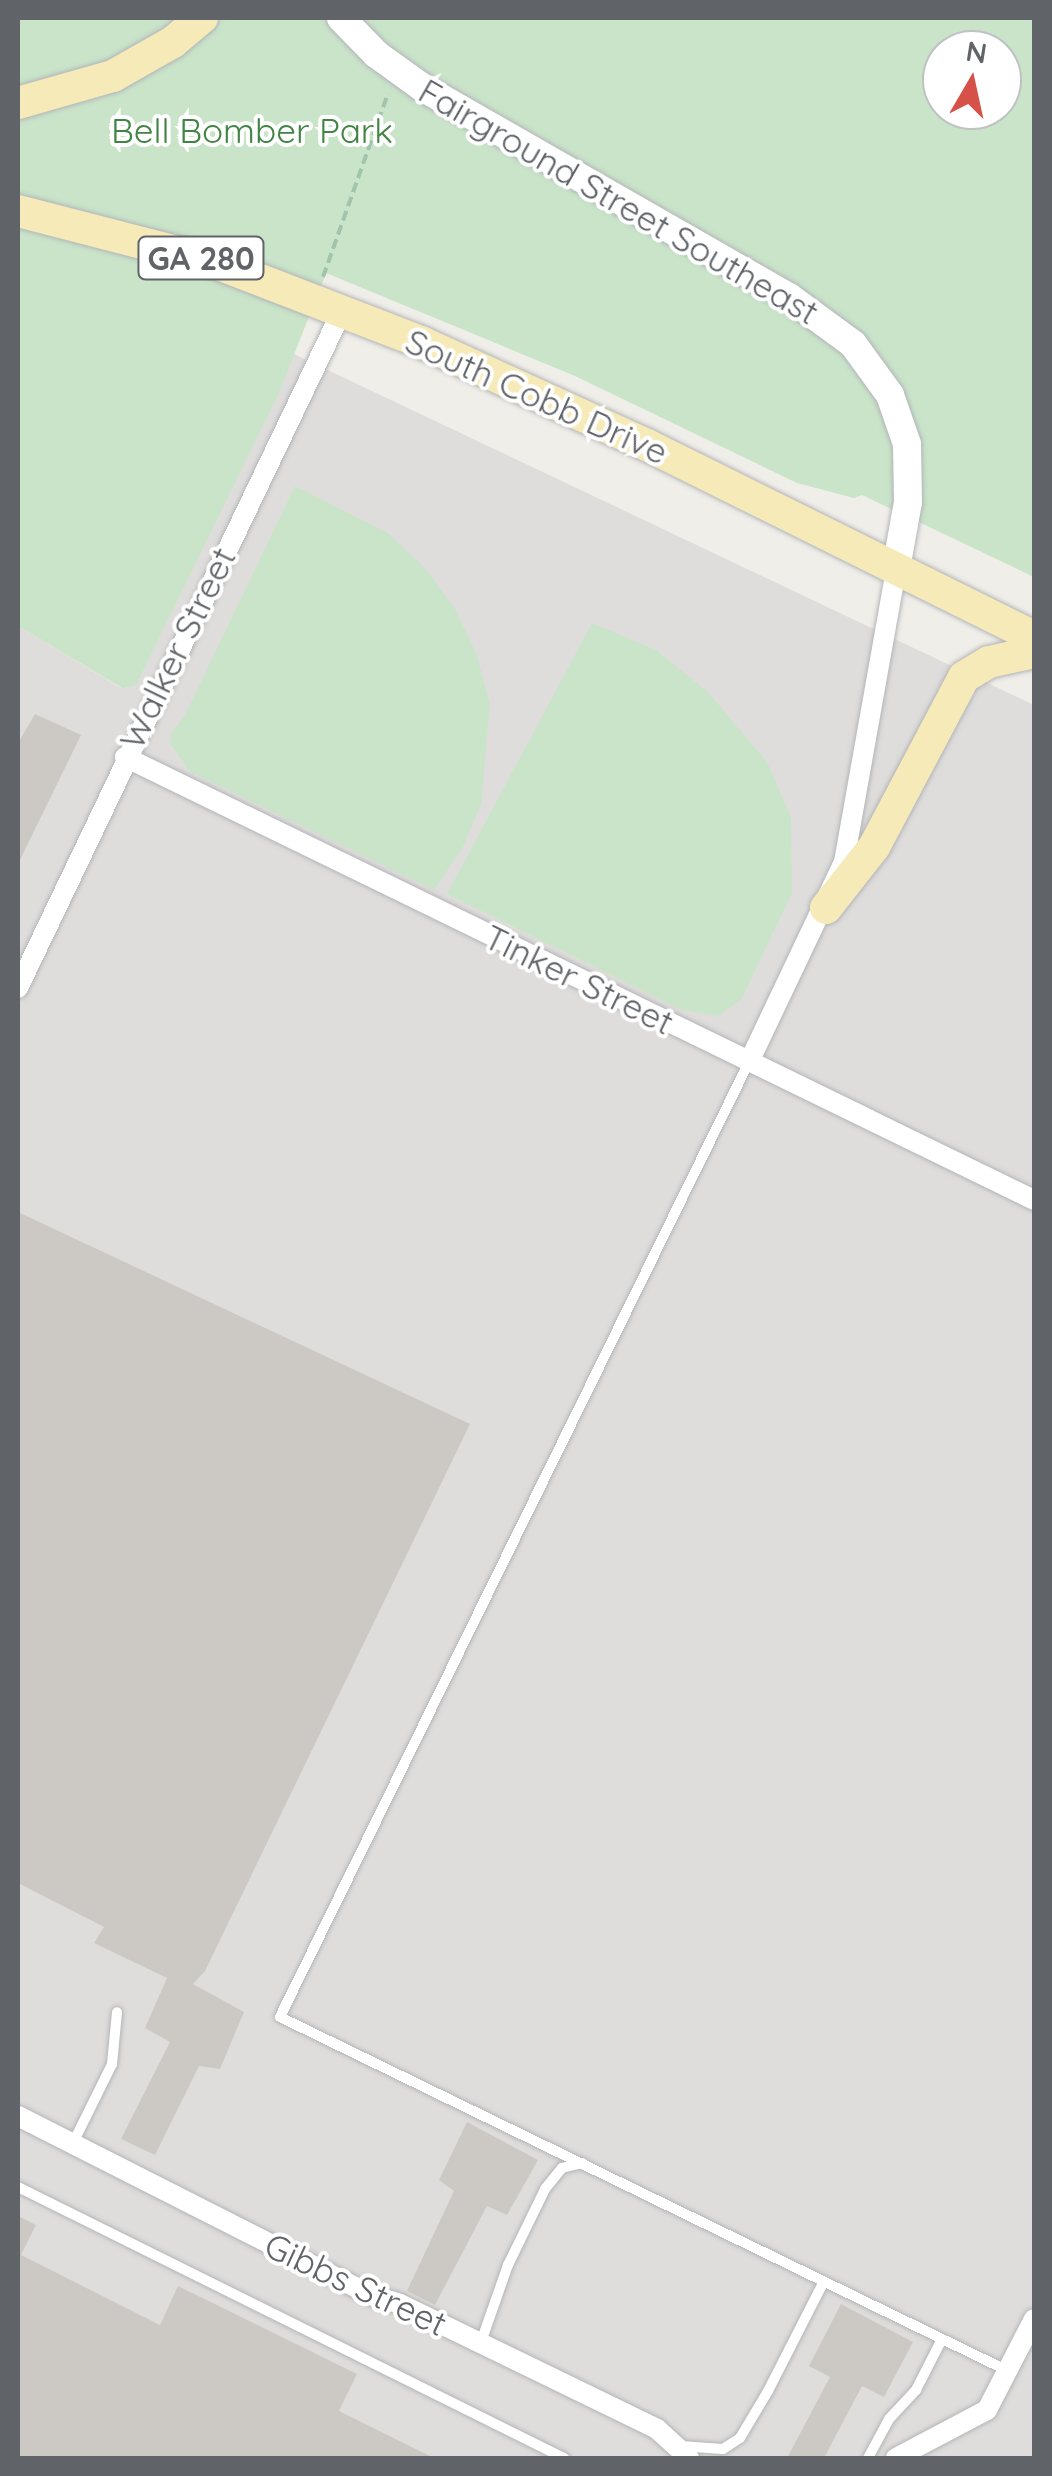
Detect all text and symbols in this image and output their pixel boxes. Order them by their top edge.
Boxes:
north arrow [922,30,1022,130]
text: N [964,33,989,71]
street label: Fairground Street Southeast [412,69,826,333]
park label: Bell Bomber Park [111,109,393,151]
road number: GA 280 [136,231,266,285]
street label: South Cobb Drive [400,319,674,473]
street label: Walker Street [110,540,244,756]
street label: Tinker Street [478,915,680,1043]
street label: Gibbs Street [258,2224,454,2344]

